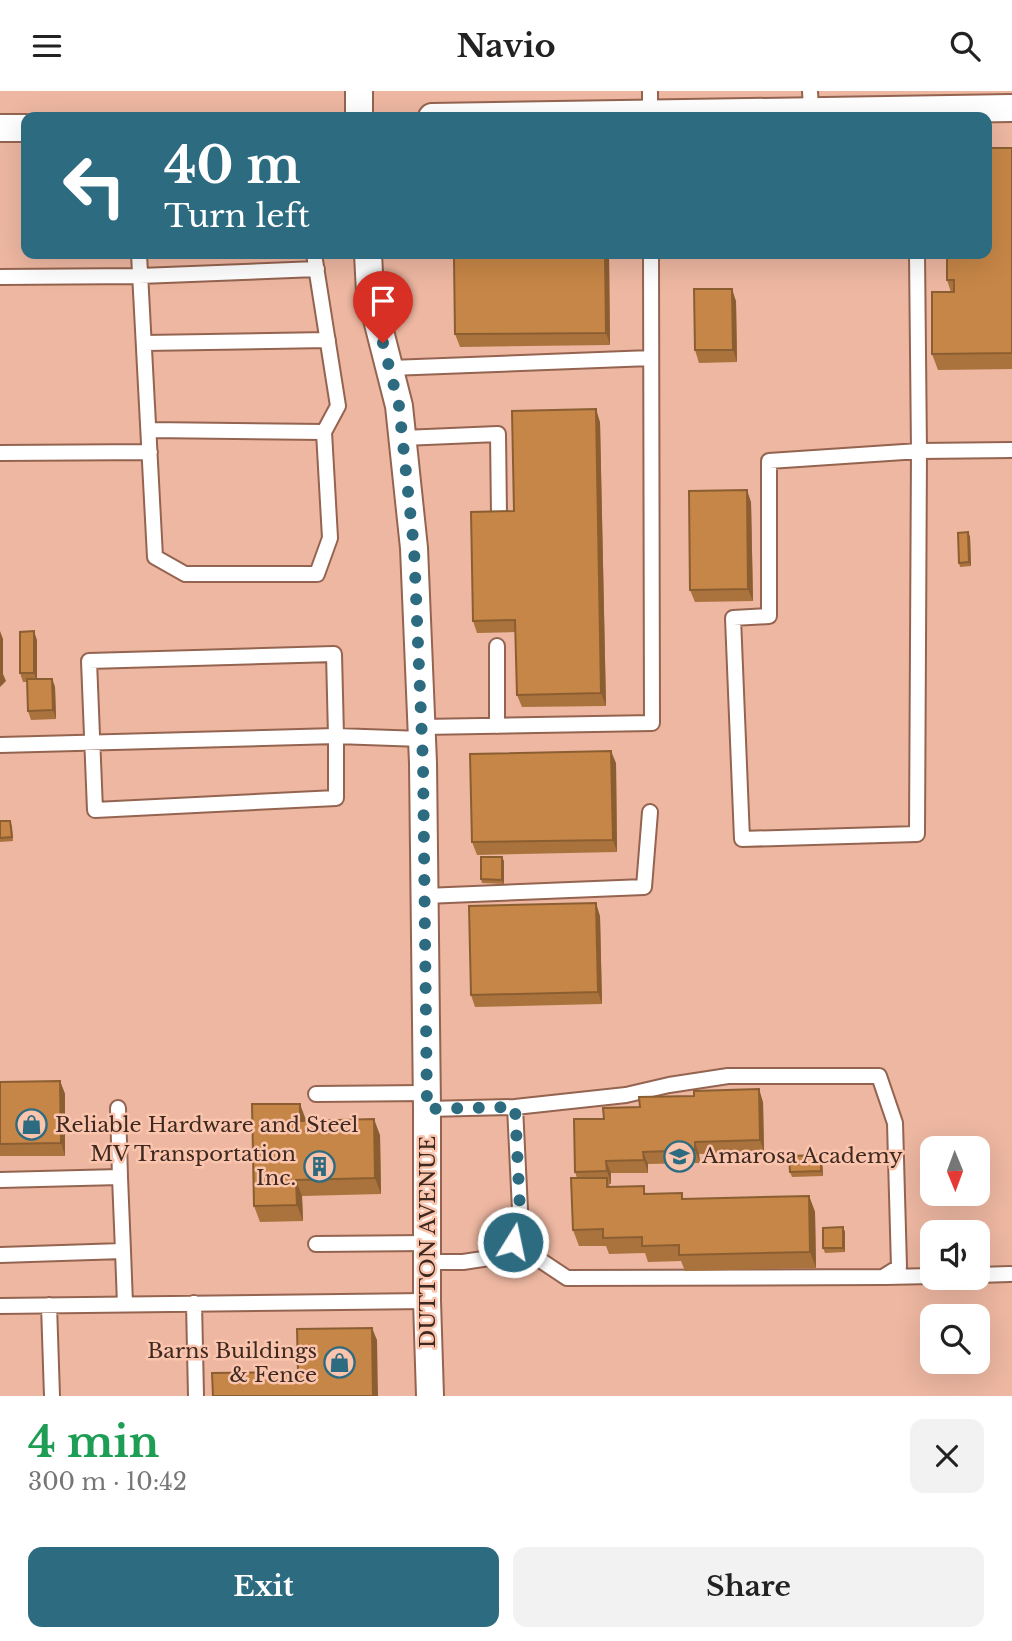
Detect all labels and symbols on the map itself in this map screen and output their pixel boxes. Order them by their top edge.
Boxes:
pin [353,271,413,343]
shop icon: Reliable Hardware and Steel [15,1108,49,1142]
place label: Reliable Hardware and Steel [55,1112,358,1138]
street label: DUTTON AVENUE [415,1136,441,1348]
north arrow [920,1136,990,1206]
school or university icon: Amarosa Academy [662,1139,696,1173]
place label: MV Transportation Inc. [90,1141,296,1191]
place label: Amarosa Academy [701,1143,903,1169]
building icon: MV Transportation Inc. [302,1149,336,1183]
position arrow [476,1205,550,1279]
place label: Barns Buildings & Fence [147,1338,317,1388]
shop icon: Barns Buildings & Fence [323,1346,357,1380]

